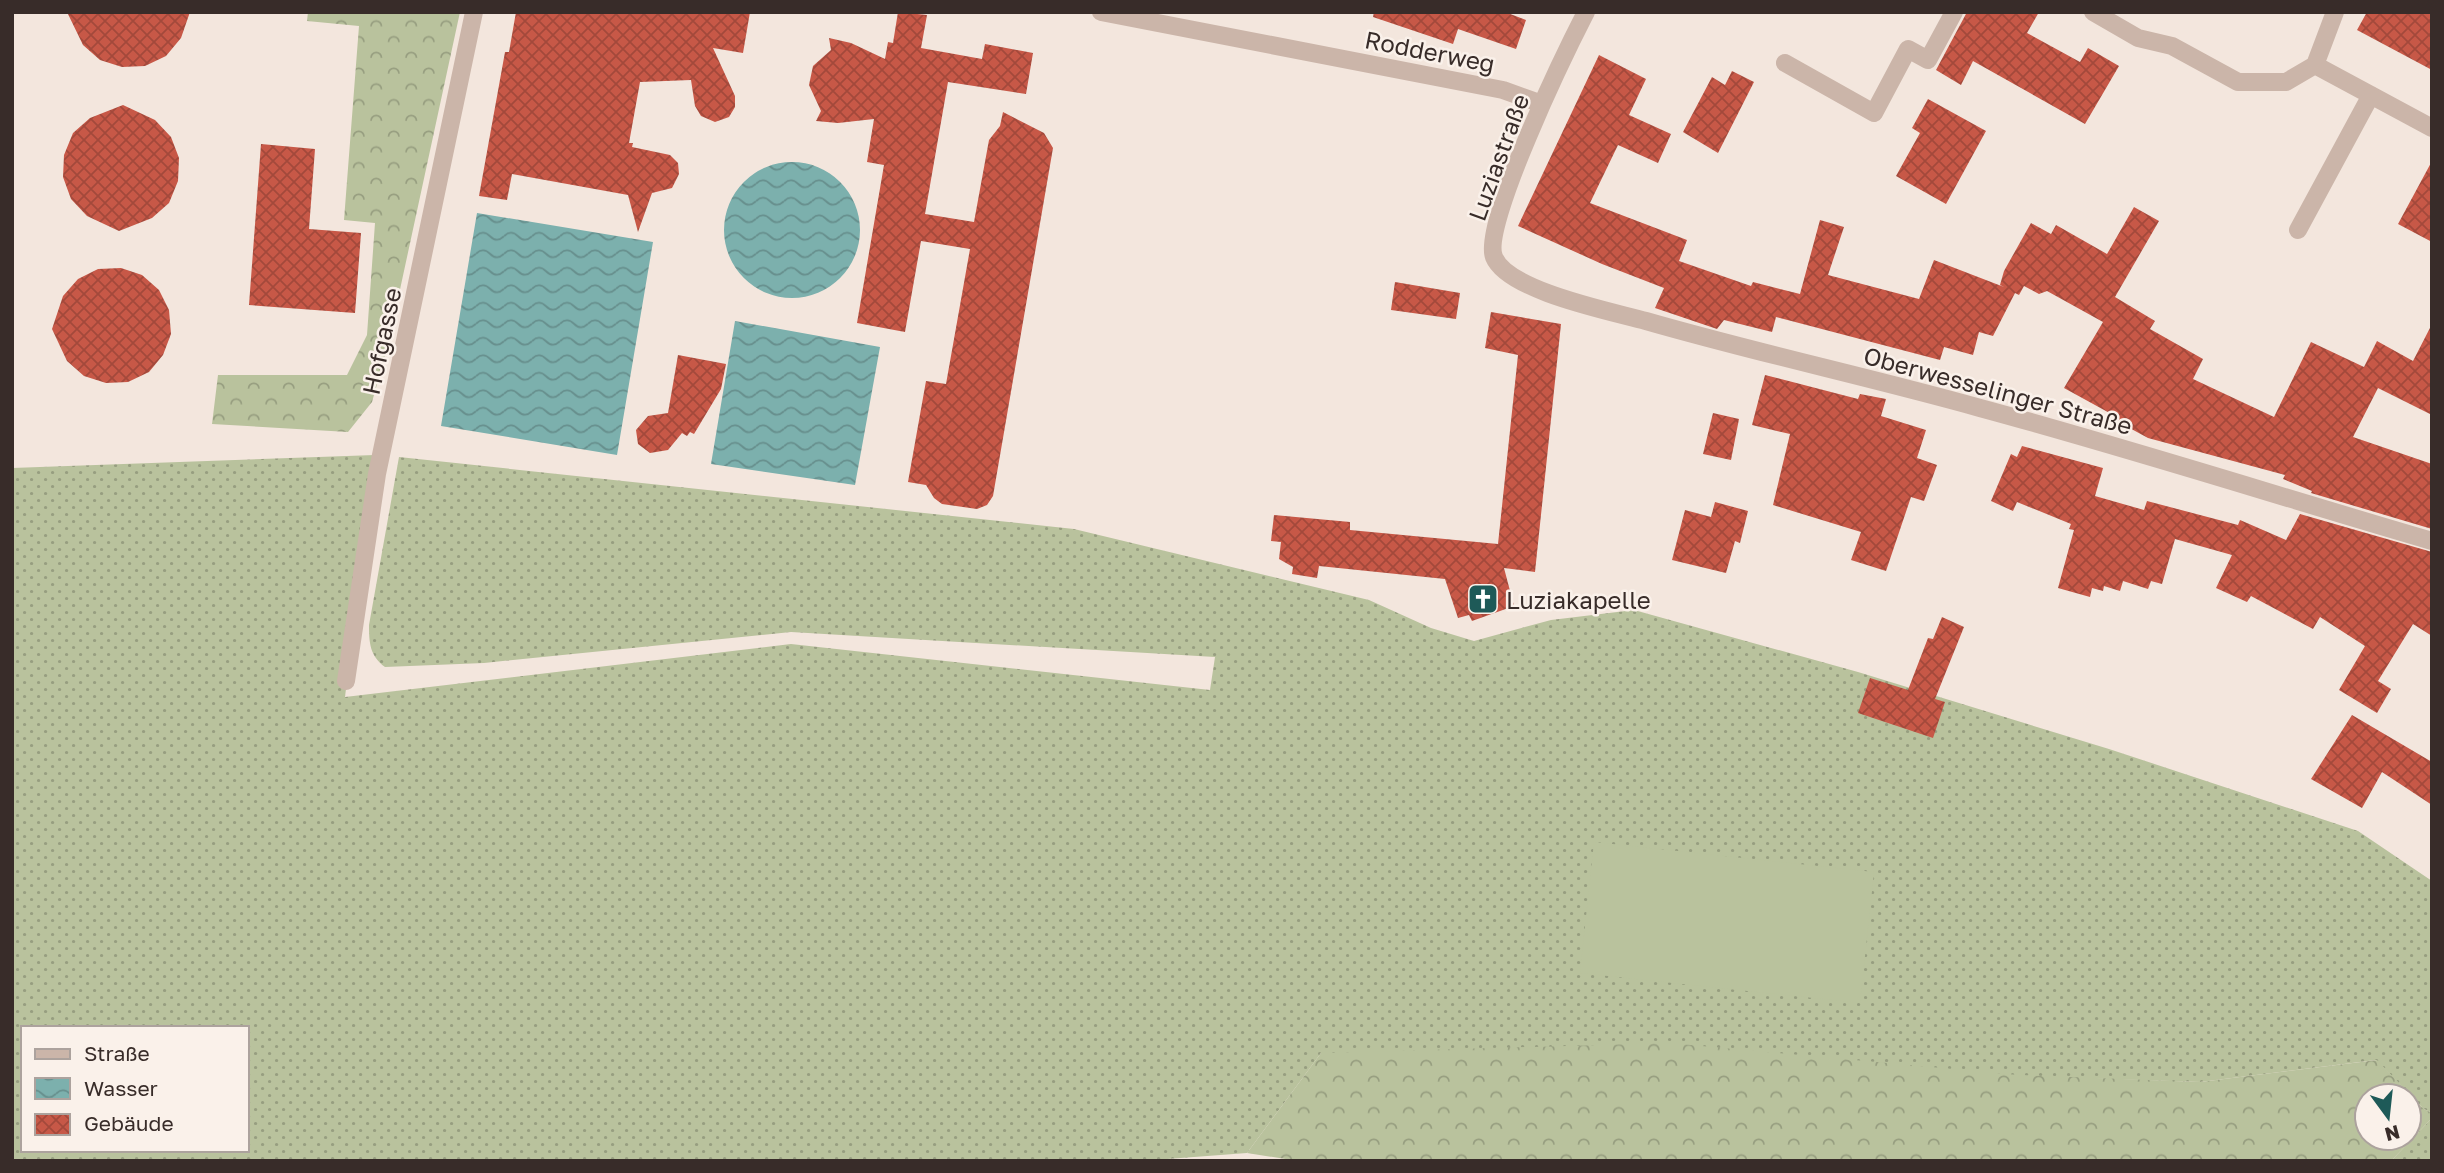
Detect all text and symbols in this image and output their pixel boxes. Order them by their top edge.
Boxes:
street label: Rodderweg [1363,24,1497,78]
street label: Luziastraße [1462,90,1534,224]
street label: Hofgasse [356,285,406,397]
street label: Oberwesselinger Straße [1861,340,2135,440]
church icon: Luziakapelle [1466,582,1500,616]
place label: Luziakapelle [1506,585,1651,614]
legend [21,1026,248,1152]
text: Straße [84,1040,150,1066]
text: Wasser [84,1075,158,1101]
north arrow [2353,1082,2423,1152]
text: Gebäude [84,1110,174,1136]
text: N [2383,1121,2402,1147]

